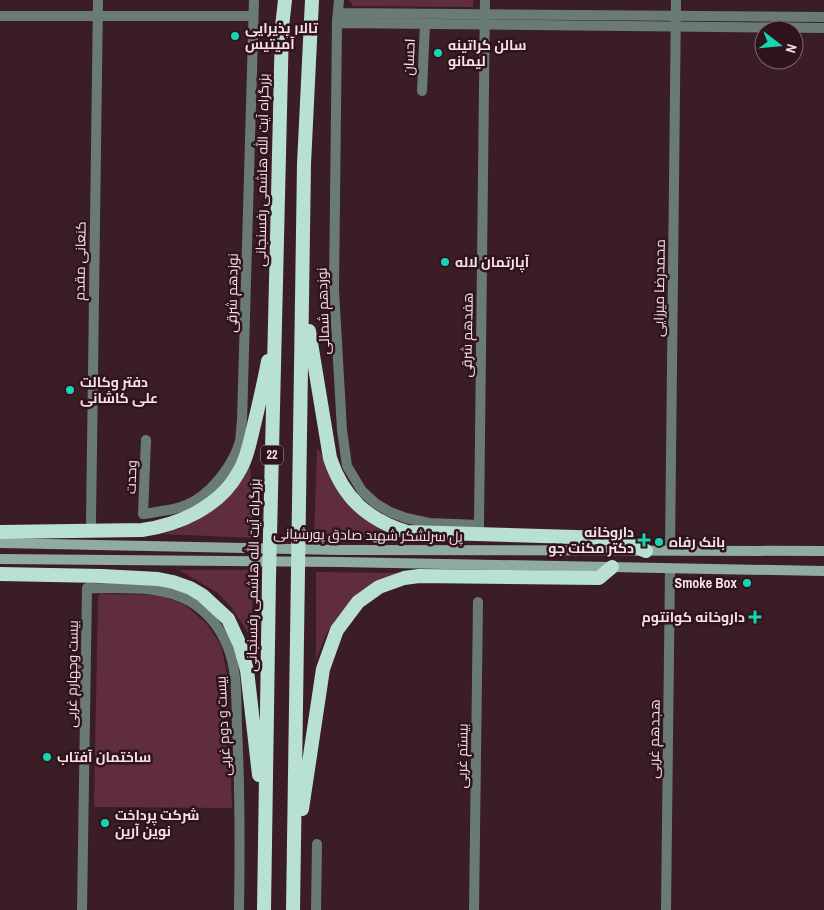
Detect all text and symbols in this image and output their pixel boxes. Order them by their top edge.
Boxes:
place label: تالار پذیرایی آمیتیس [245,19,319,53]
north arrow [754,20,804,70]
marker: تالار پذیرایی آمیتیس [229,30,241,42]
place label: سالن کراتینه لیمانو [448,36,526,70]
street label: احسان [399,38,419,76]
text: N [782,42,801,55]
marker: سالن کراتینه لیمانو [432,47,444,59]
street label: بزرگراه آیت الله هاشمی رفسنجانی [251,73,273,267]
street label: کنعانی مقدم [70,221,91,301]
street label: محمدرضا میرزایی [649,239,669,337]
street label: نوزدهم شرقی [222,253,243,333]
place label: آپارتمان لاله [455,253,530,273]
marker: آپارتمان لاله [439,256,451,268]
street label: نوزدهم شمالی [312,267,335,355]
street label: هفدهم شرقی [457,292,478,378]
place label: دفتر وکالت علی کاشانی [80,373,158,407]
marker: دفتر وکالت علی کاشانی [64,384,76,396]
road number: 22 [261,446,283,464]
street label: وحدت [121,460,141,494]
street label: بزرگراه آیت الله هاشمی رفسنجانی [242,478,264,672]
place label: داروخانه دکتر مکنت جو [548,523,634,557]
street label: پل سرلشکر شهید صادق پورشیانی [273,524,463,547]
place label: بانک رفاه [669,533,725,551]
marker: داروخانه دکتر مکنت جو [638,534,650,546]
marker: بانک رفاه [653,536,665,548]
place label: Smoke Box [674,574,738,592]
marker: Smoke Box [741,577,753,589]
place label: داروخانه کوانتوم [641,608,745,627]
marker: داروخانه کوانتوم [749,611,761,623]
street label: بیست وچهارم غربی [62,620,83,728]
street label: بیست و دوم غربی [211,675,236,777]
street label: هجدهم غربی [644,699,665,779]
street label: بیستم غربی [452,723,473,789]
place label: ساختمان آفتاب [57,748,151,766]
marker: ساختمان آفتاب [41,751,53,763]
place label: شرکت پرداخت نوین آرین [115,806,199,840]
marker: شرکت پرداخت نوین آرین [99,817,111,829]

